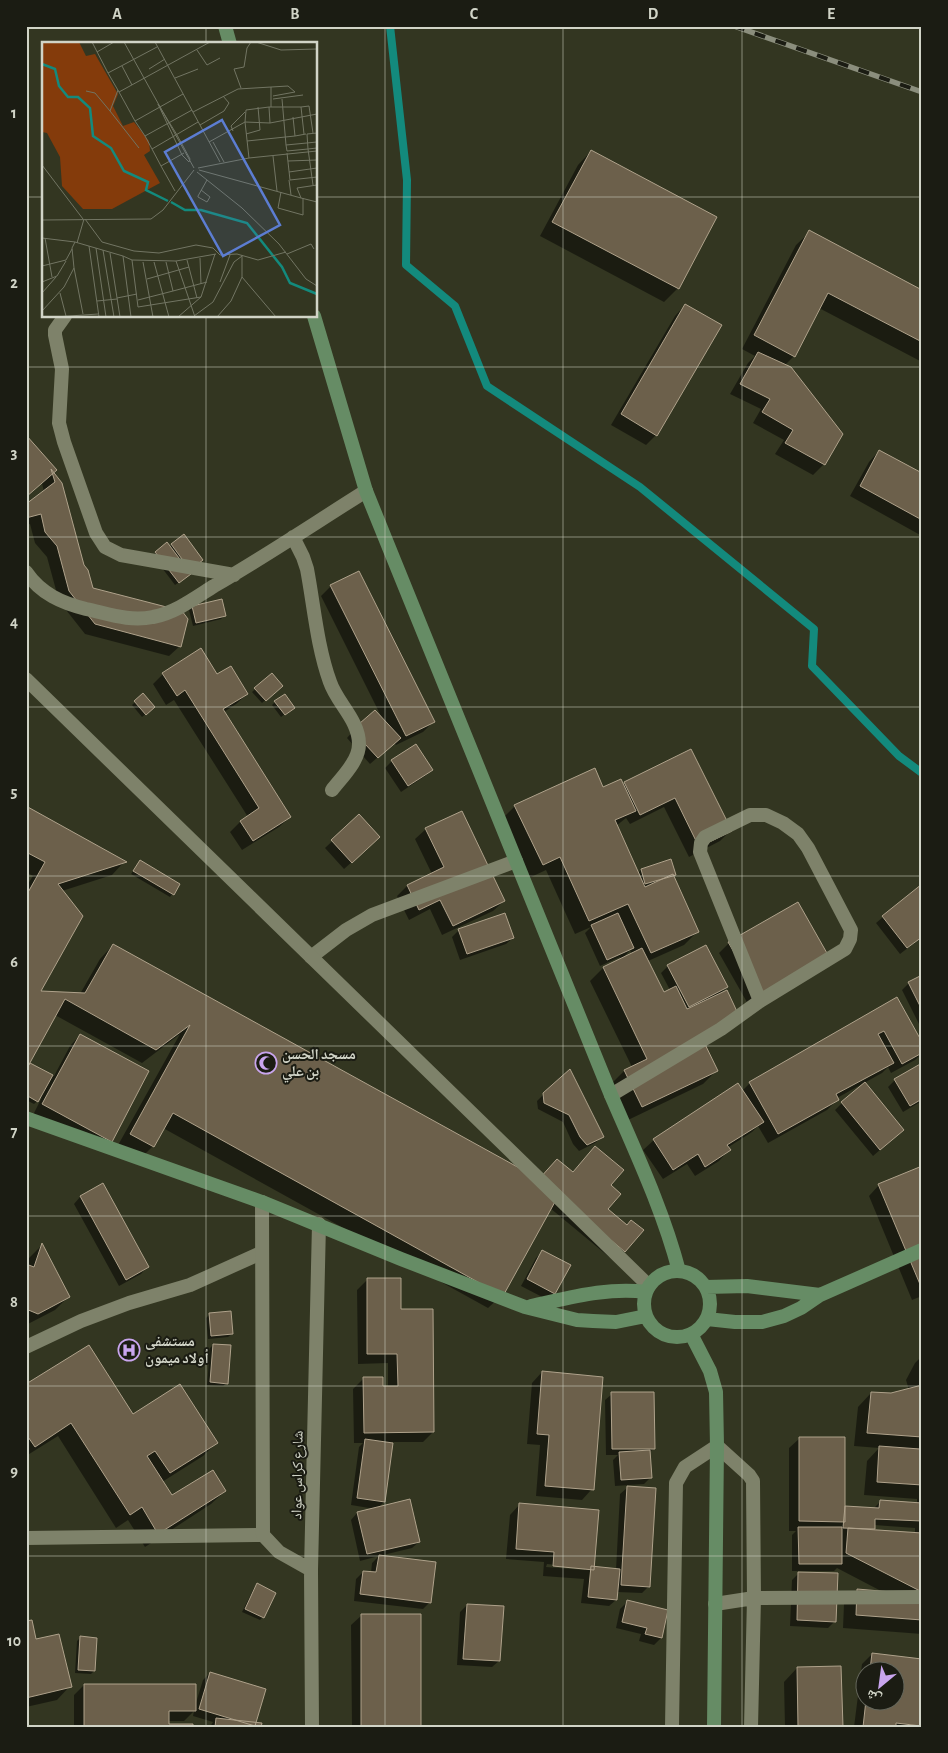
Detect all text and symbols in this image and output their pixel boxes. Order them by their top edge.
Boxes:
text: A [112,6,122,22]
text: B [290,6,300,22]
text: C [470,6,479,22]
text: D [648,6,659,22]
text: E [827,6,835,22]
inset map [42,42,318,318]
text: 1 [11,105,17,121]
text: 2 [10,275,18,291]
text: 3 [11,445,18,461]
text: 4 [10,614,18,630]
text: 5 [11,784,18,800]
text: 6 [10,954,18,970]
place label: مسجد الحسن بن علي [282,1047,356,1083]
mosque icon: مسجد الحسن بن علي [254,1051,278,1075]
text: 7 [11,1124,18,1140]
text: 8 [10,1294,18,1310]
place label: مستشفى أولاد ميمون [145,1334,209,1367]
hospital icon: مستشفى أولاد ميمون [117,1338,141,1362]
street label: شارع كراس عواد [289,1430,308,1520]
text: 9 [10,1463,18,1479]
text: 10 [7,1633,21,1649]
north arrow [856,1660,906,1710]
text: ش [864,1686,885,1706]

